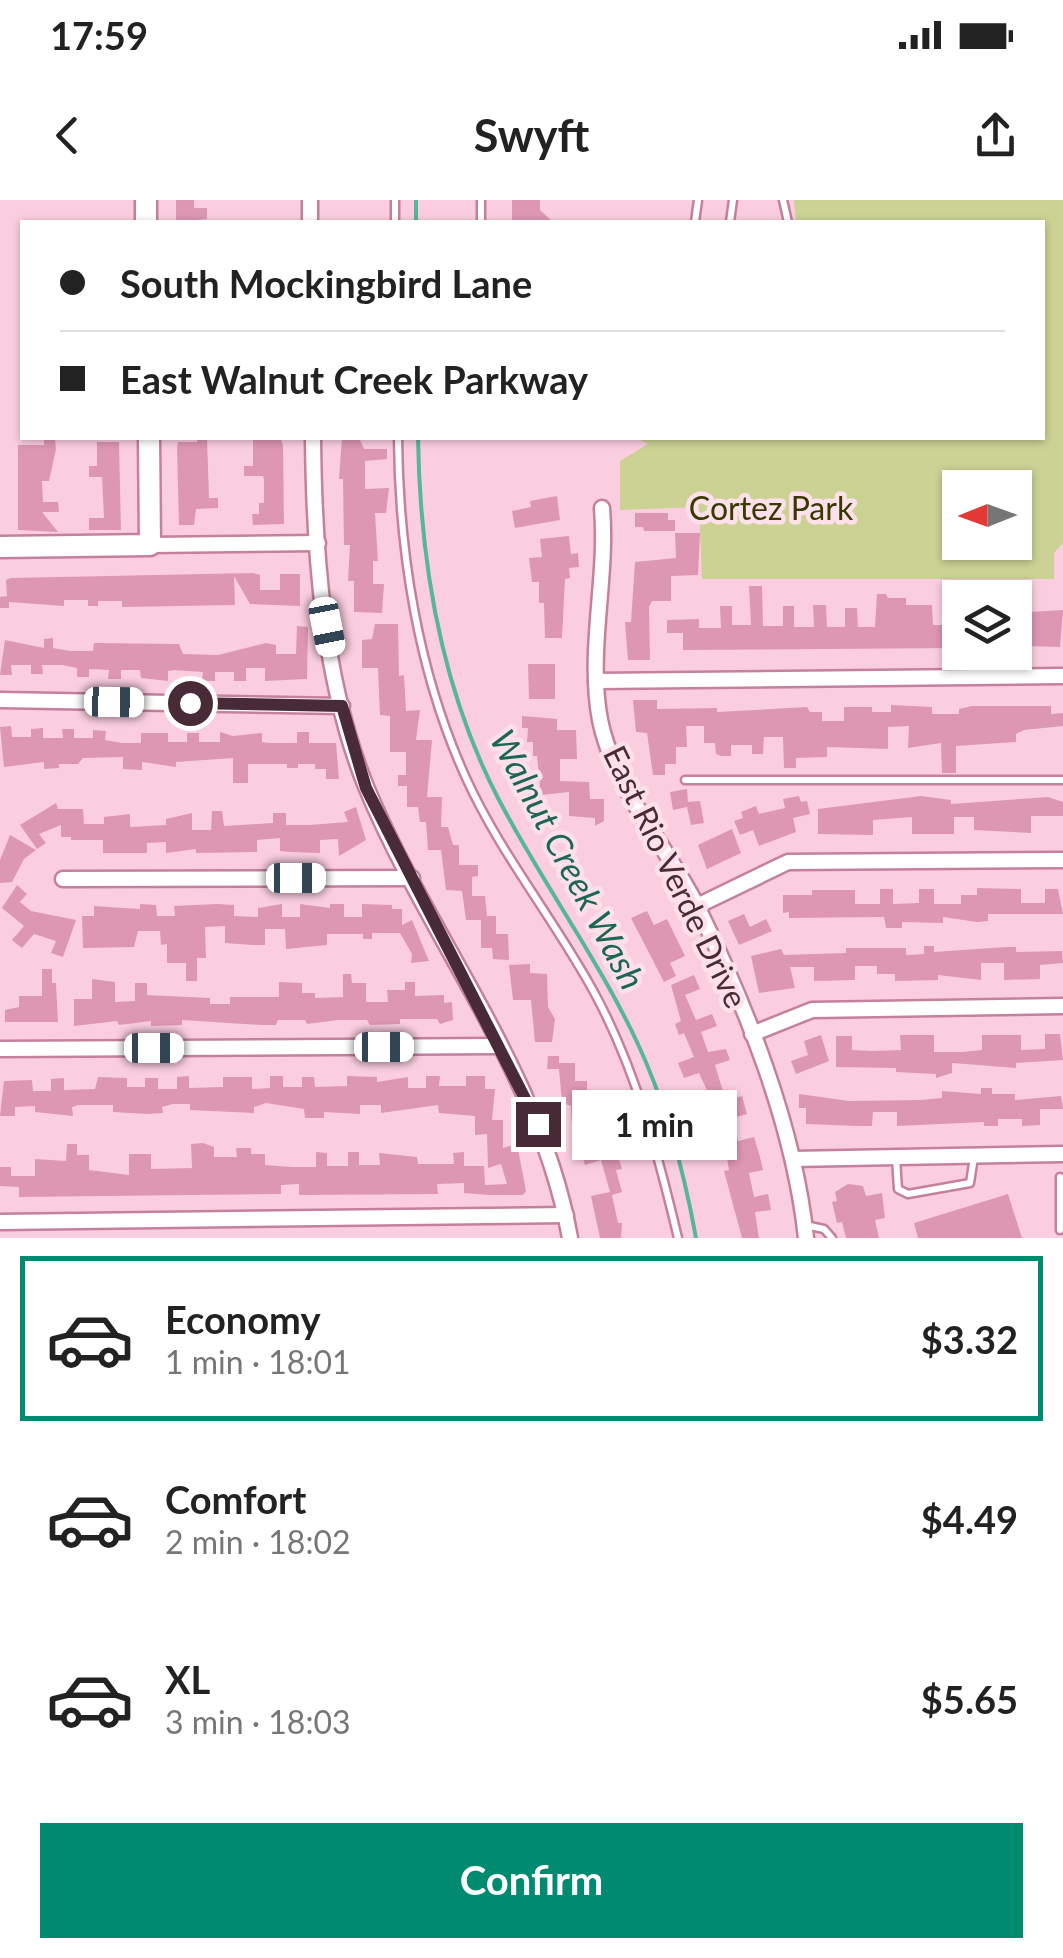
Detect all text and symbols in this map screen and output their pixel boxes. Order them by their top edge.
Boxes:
text: 17:59 [50,12,148,58]
icon: back [40,108,95,163]
text: Swyft [474,108,589,162]
icon: share [968,108,1023,163]
text: South Mockingbird Lane [120,260,532,306]
text: East Walnut Creek Parkway [120,356,588,402]
north arrow [942,470,1032,560]
map controls [942,470,1032,670]
park label: Cortez Park [689,488,854,527]
button: layers [942,580,1032,670]
car [307,595,347,659]
route start [168,681,213,726]
car [84,686,144,718]
water label: Walnut Creek Wash [483,722,655,996]
street label: East Rio Verde Drive [596,739,757,1014]
car [266,863,326,893]
car [354,1032,414,1062]
car [124,1033,184,1063]
callout: 1 min [573,1089,738,1159]
route end [516,1102,561,1147]
text: 1 min [615,1105,694,1144]
icon: car [45,1294,135,1384]
text: Economy [165,1296,320,1342]
text: $3.32 [921,1316,1018,1362]
text: 1 min · 18:01 [165,1342,351,1381]
icon: car [45,1474,135,1564]
text: Comfort [165,1476,306,1522]
text: $4.49 [921,1496,1018,1542]
text: 2 min · 18:02 [165,1522,351,1561]
icon: car [45,1654,135,1744]
text: XL [165,1656,210,1702]
text: $5.65 [921,1676,1018,1722]
text: 3 min · 18:03 [165,1702,351,1741]
button: Confirm [40,1823,1023,1938]

